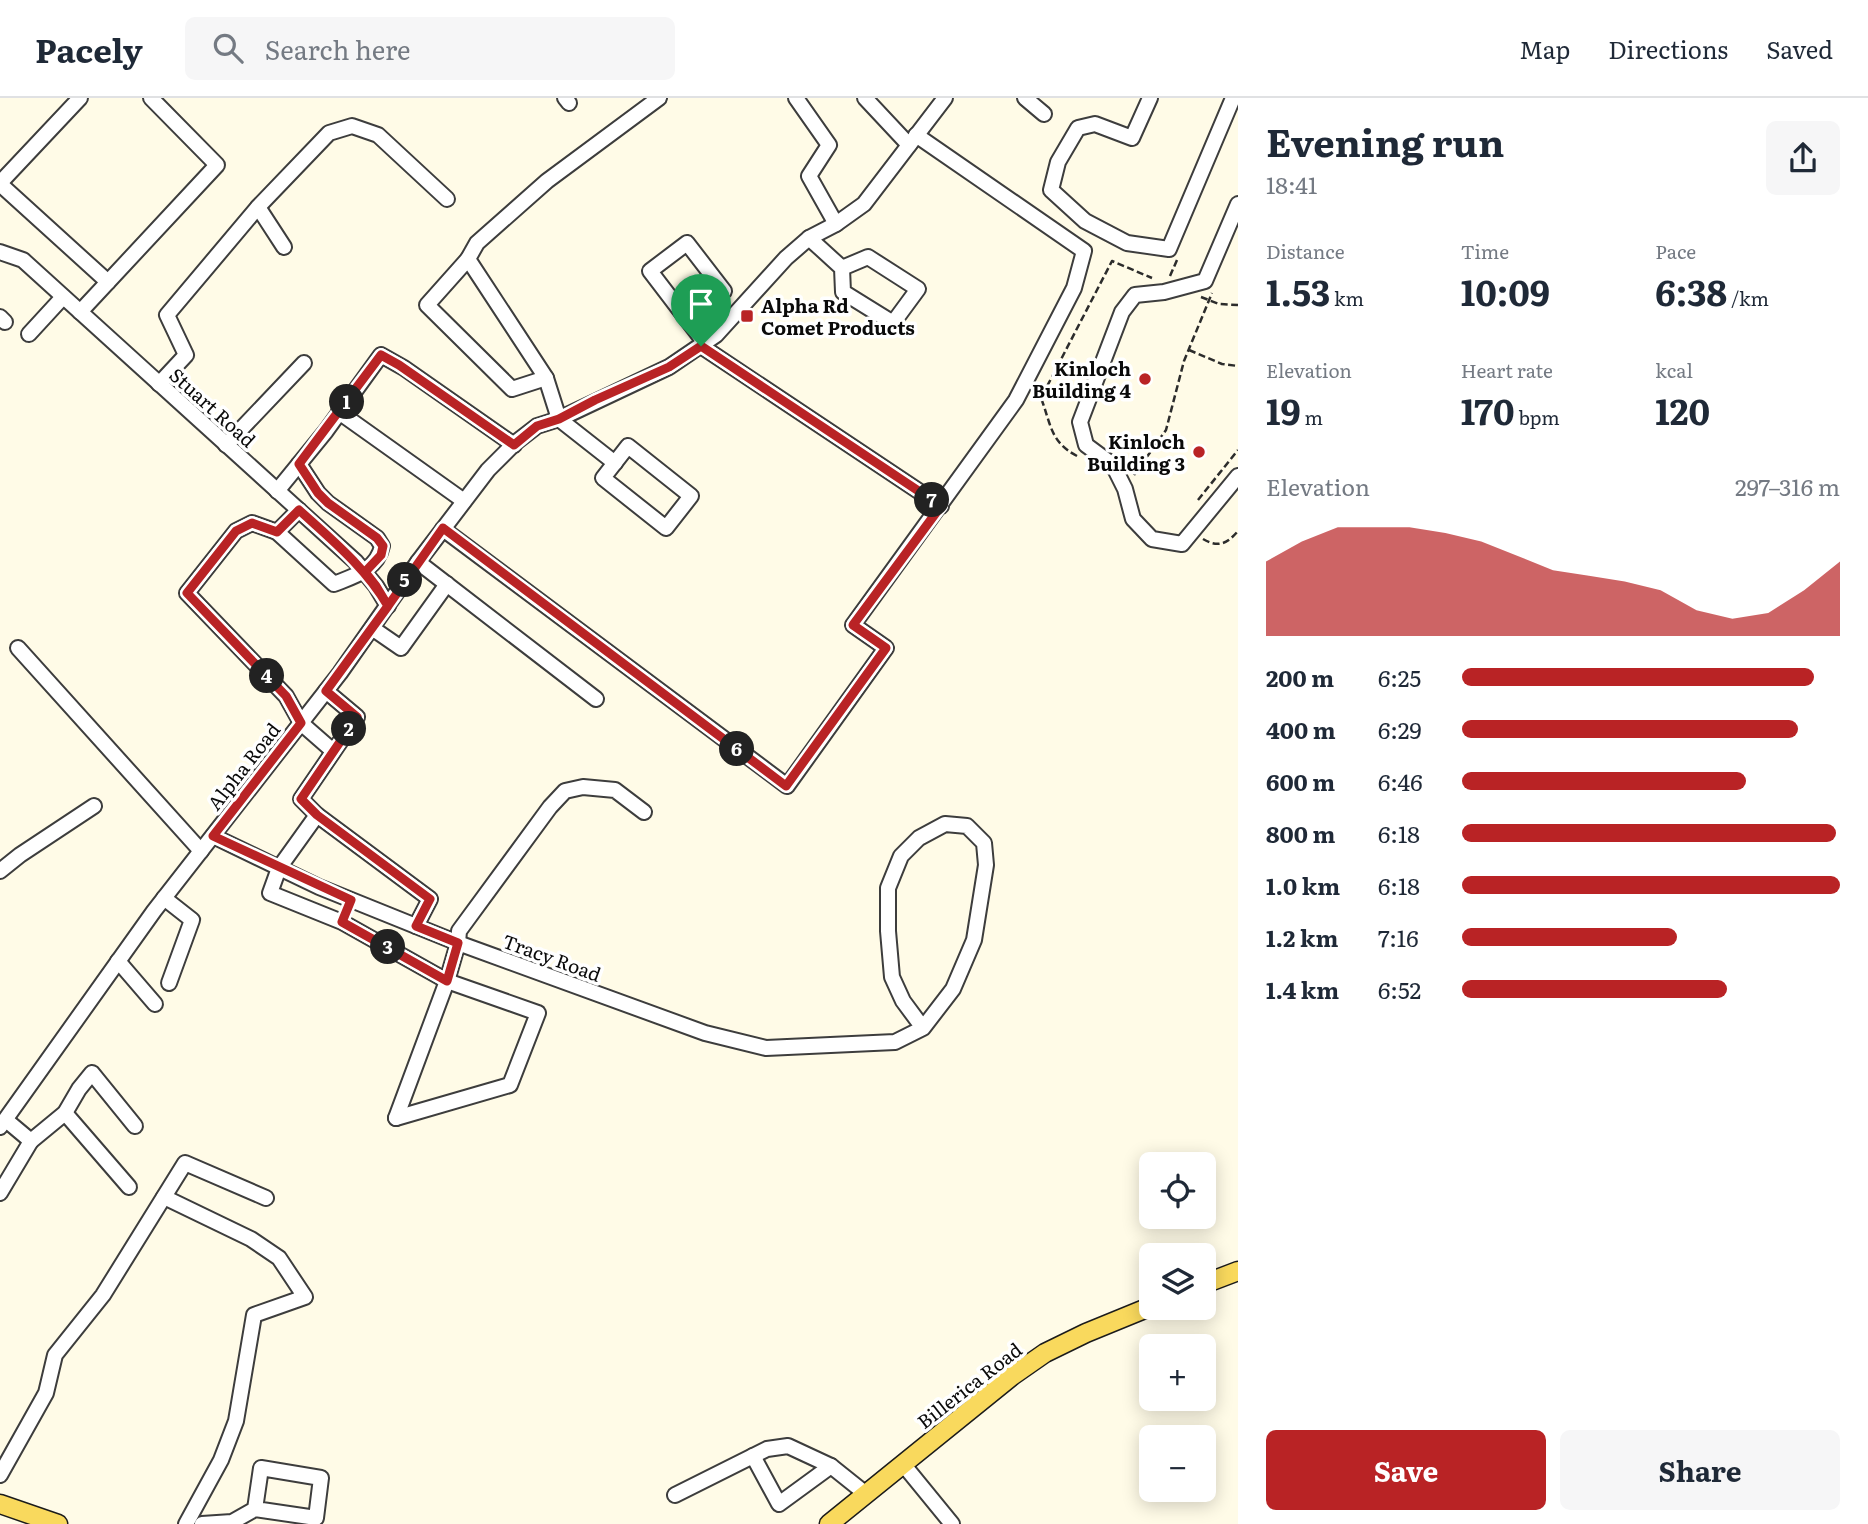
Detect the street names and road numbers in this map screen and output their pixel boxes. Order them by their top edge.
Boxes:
street label: Stuart Road [164,361,263,454]
street label: Alpha Road [200,716,286,816]
street label: Tracy Road [499,926,606,988]
street label: Billerica Road [911,1335,1028,1435]

